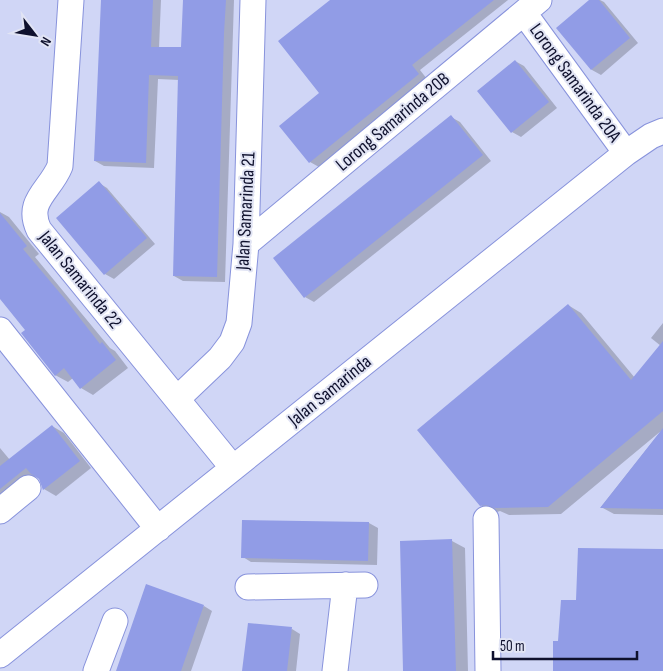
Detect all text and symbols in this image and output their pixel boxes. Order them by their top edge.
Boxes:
north arrow [10,10,60,60]
street label: Lorong Samarinda 20A [524,19,626,148]
text: N [37,34,55,49]
street label: Lorong Samarinda 20B [331,68,455,176]
street label: Jalan Samarinda 21 [231,151,261,272]
street label: Jalan Samarinda 22 [33,226,126,334]
street label: Jalan Samarinda [283,350,376,432]
scale bar [493,628,637,660]
text: 50 m [500,637,525,656]

